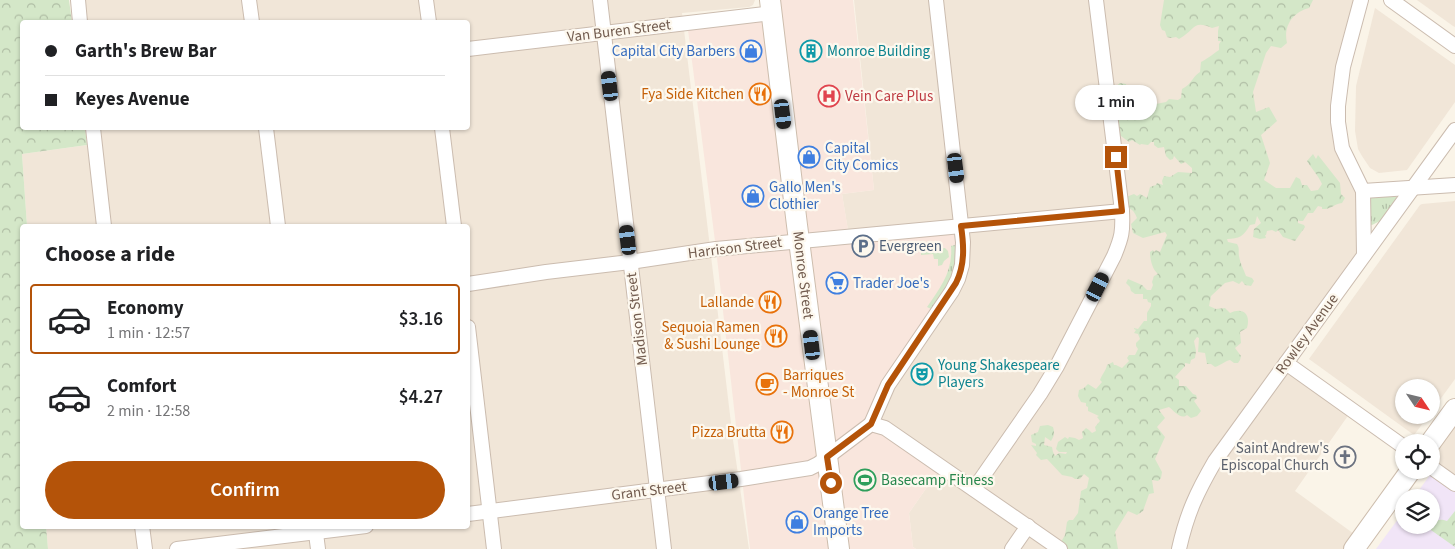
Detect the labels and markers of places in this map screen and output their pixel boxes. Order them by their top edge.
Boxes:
shop icon: Capital City Barbers [739,39,763,63]
building icon: Monroe Building [799,39,823,63]
place label: Capital City Barbers [612,41,735,62]
place label: Monroe Building [827,41,931,62]
restaurant icon: Fya Side Kitchen [748,82,772,106]
place label: Fya Side Kitchen [641,84,744,105]
hospital icon: Vein Care Plus [817,84,841,108]
place label: Vein Care Plus [845,86,933,107]
place label: Capital City Comics [825,138,898,176]
shop icon: Capital City Comics [797,145,821,169]
place label: Gallo Men's Clothier [769,177,841,215]
shop icon: Gallo Men's Clothier [741,184,765,208]
parking icon: Evergreen [851,234,875,258]
place label: Evergreen [879,236,942,257]
supermarket icon: Trader Joe's [825,271,849,295]
place label: Trader Joe's [853,273,929,294]
restaurant icon: Lallande [758,290,782,314]
place label: Lallande [700,292,754,313]
place label: Sequoia Ramen & Sushi Lounge [662,317,760,355]
restaurant icon: Sequoia Ramen & Sushi Lounge [764,324,788,348]
place label: Young Shakespeare Players [937,355,1060,393]
theatre icon: Young Shakespeare Players [910,362,934,386]
place label: Barriques - Monroe St [783,365,854,403]
cafe icon: Barriques - Monroe St [755,372,779,396]
restaurant icon: Pizza Brutta [770,420,794,444]
place label: Pizza Brutta [692,422,766,443]
place label: Saint Andrew's Episcopal Church [1221,438,1329,476]
church icon: Saint Andrew's Episcopal Church [1333,445,1357,469]
sports icon: Basecamp Fitness [853,468,877,492]
place label: Basecamp Fitness [881,470,994,491]
place label: Orange Tree Imports [813,503,889,541]
shop icon: Orange Tree Imports [785,510,809,534]

